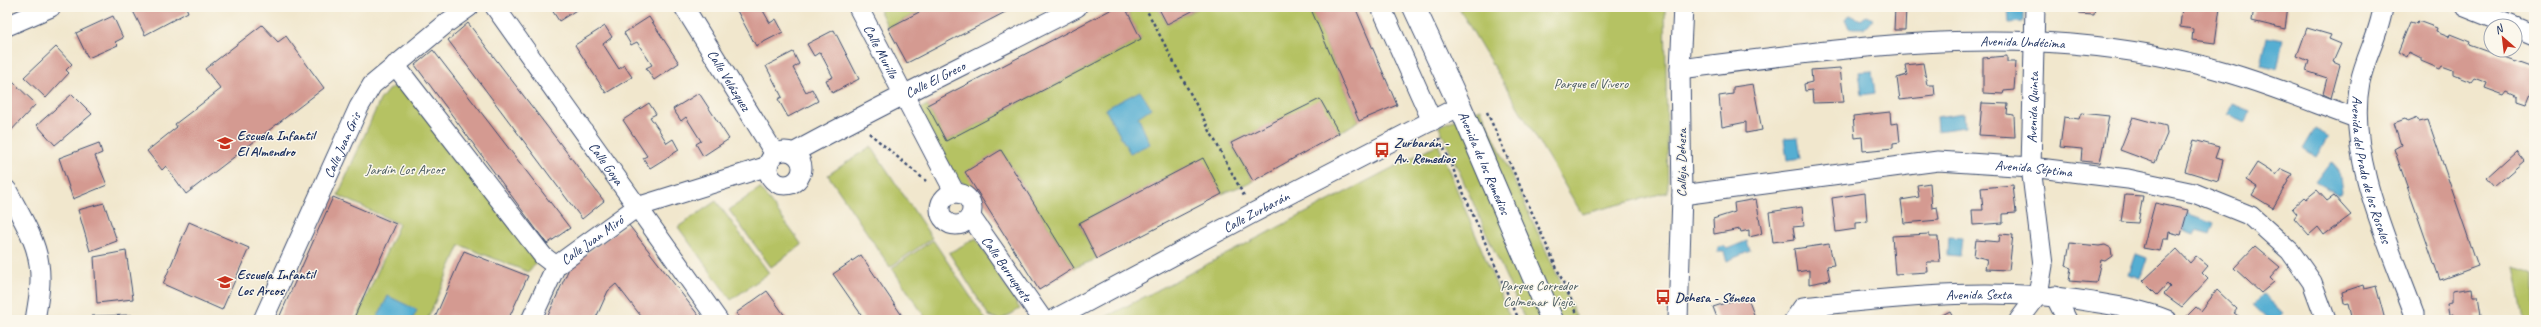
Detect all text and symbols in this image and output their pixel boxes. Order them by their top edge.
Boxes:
north arrow [2483,18,2523,58]
text: N [2492,20,2507,37]
street label: Calle Murillo [860,22,903,83]
street label: Avenida Undécima [1980,32,2067,52]
street label: Calle Velázquez [704,46,755,115]
street label: Calle El Greco [902,56,970,101]
street label: Avenida Quinta [2023,70,2042,143]
park label: Parque el Vivero [1554,75,1629,92]
street label: Avenida del Prado de los Rosales [2349,95,2395,247]
street label: Calle Juan Gris [320,108,365,180]
street label: Avenida de los Remedios [1455,108,1515,218]
place label: Escuela Infantil El Almendro [237,127,317,160]
street label: Calleja Dehesa [1673,128,1690,197]
school or university icon: Escuela Infantil El Almendro [216,134,234,152]
place label: Zurbarán - Av. Remedios [1394,134,1457,167]
street label: Calle Goya [585,139,628,189]
bus stop icon: Zurbarán - Av. Remedios [1373,141,1391,159]
street label: Avenida Séptima [1995,156,2074,181]
park label: Jardín Los Arcos [365,161,446,178]
street label: Calle Zurbarán [1220,187,1293,236]
street label: Calle Juan Miró [557,210,628,268]
street label: Calle Berruguete [978,232,1037,306]
place label: Escuela Infantil Los Arcos [237,266,317,299]
school or university icon: Escuela Infantil Los Arcos [216,273,234,291]
park label: Parque Corredor Colmenar Viejo. [1500,277,1579,310]
street label: Avenida Sexta [1945,285,2013,303]
bus stop icon: Dehesa - Séneca [1654,288,1672,306]
place label: Dehesa - Séneca [1675,289,1756,306]

